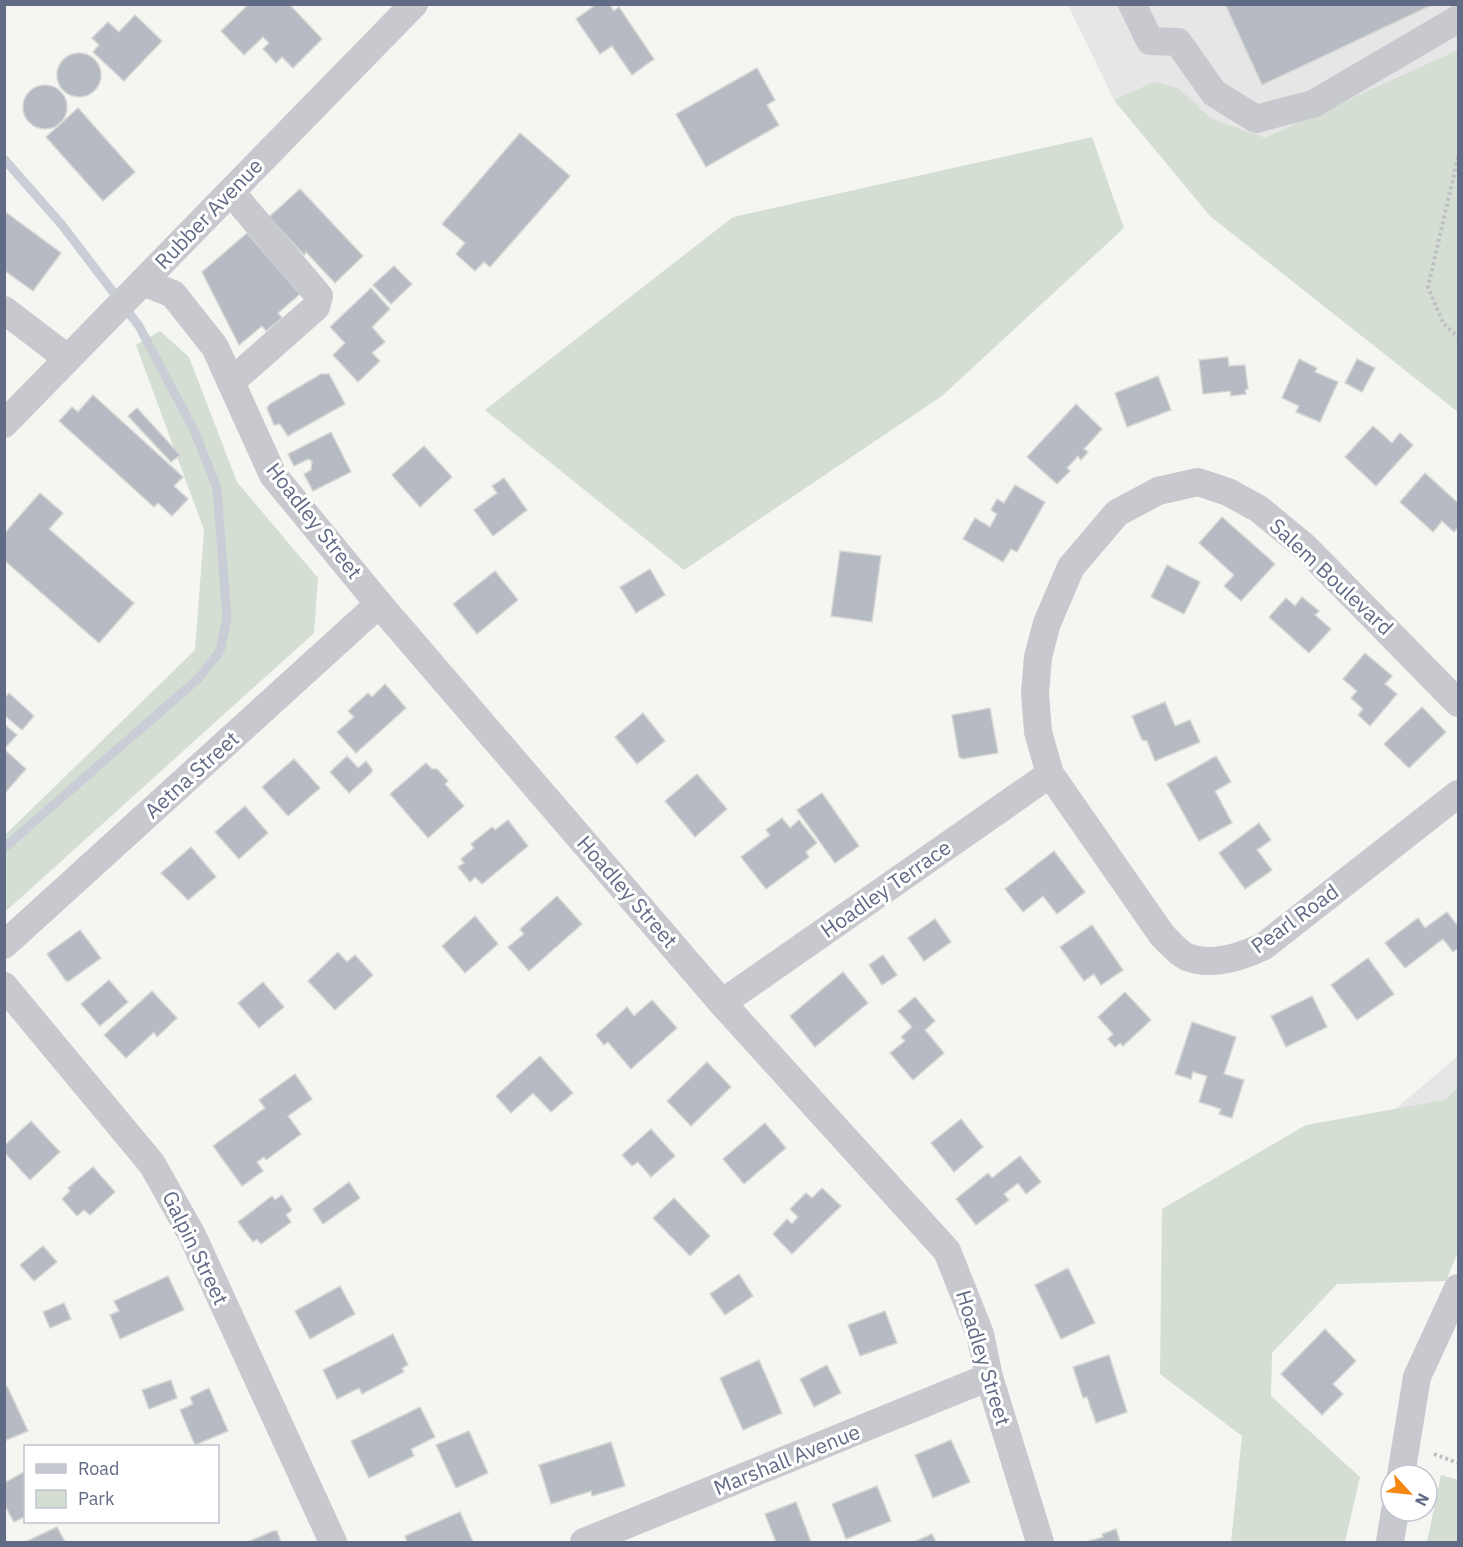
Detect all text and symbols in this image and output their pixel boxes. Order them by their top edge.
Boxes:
street label: Rubber Avenue [148,152,268,275]
street label: Hoadley Street [261,457,369,584]
street label: Salem Boulevard [1264,512,1400,641]
street label: Aetna Street [138,724,245,824]
street label: Hoadley Street [571,829,684,953]
street label: Hoadley Terrace [815,833,956,944]
street label: Pearl Road [1245,877,1344,959]
street label: Galpin Street [156,1186,236,1309]
street label: Hoadley Street [950,1287,1018,1429]
street label: Marshall Avenue [709,1417,864,1501]
legend [24,1445,219,1523]
text: Road [78,1457,119,1480]
north arrow [1379,1463,1439,1523]
text: Park [78,1487,115,1510]
text: N [1411,1490,1434,1510]

